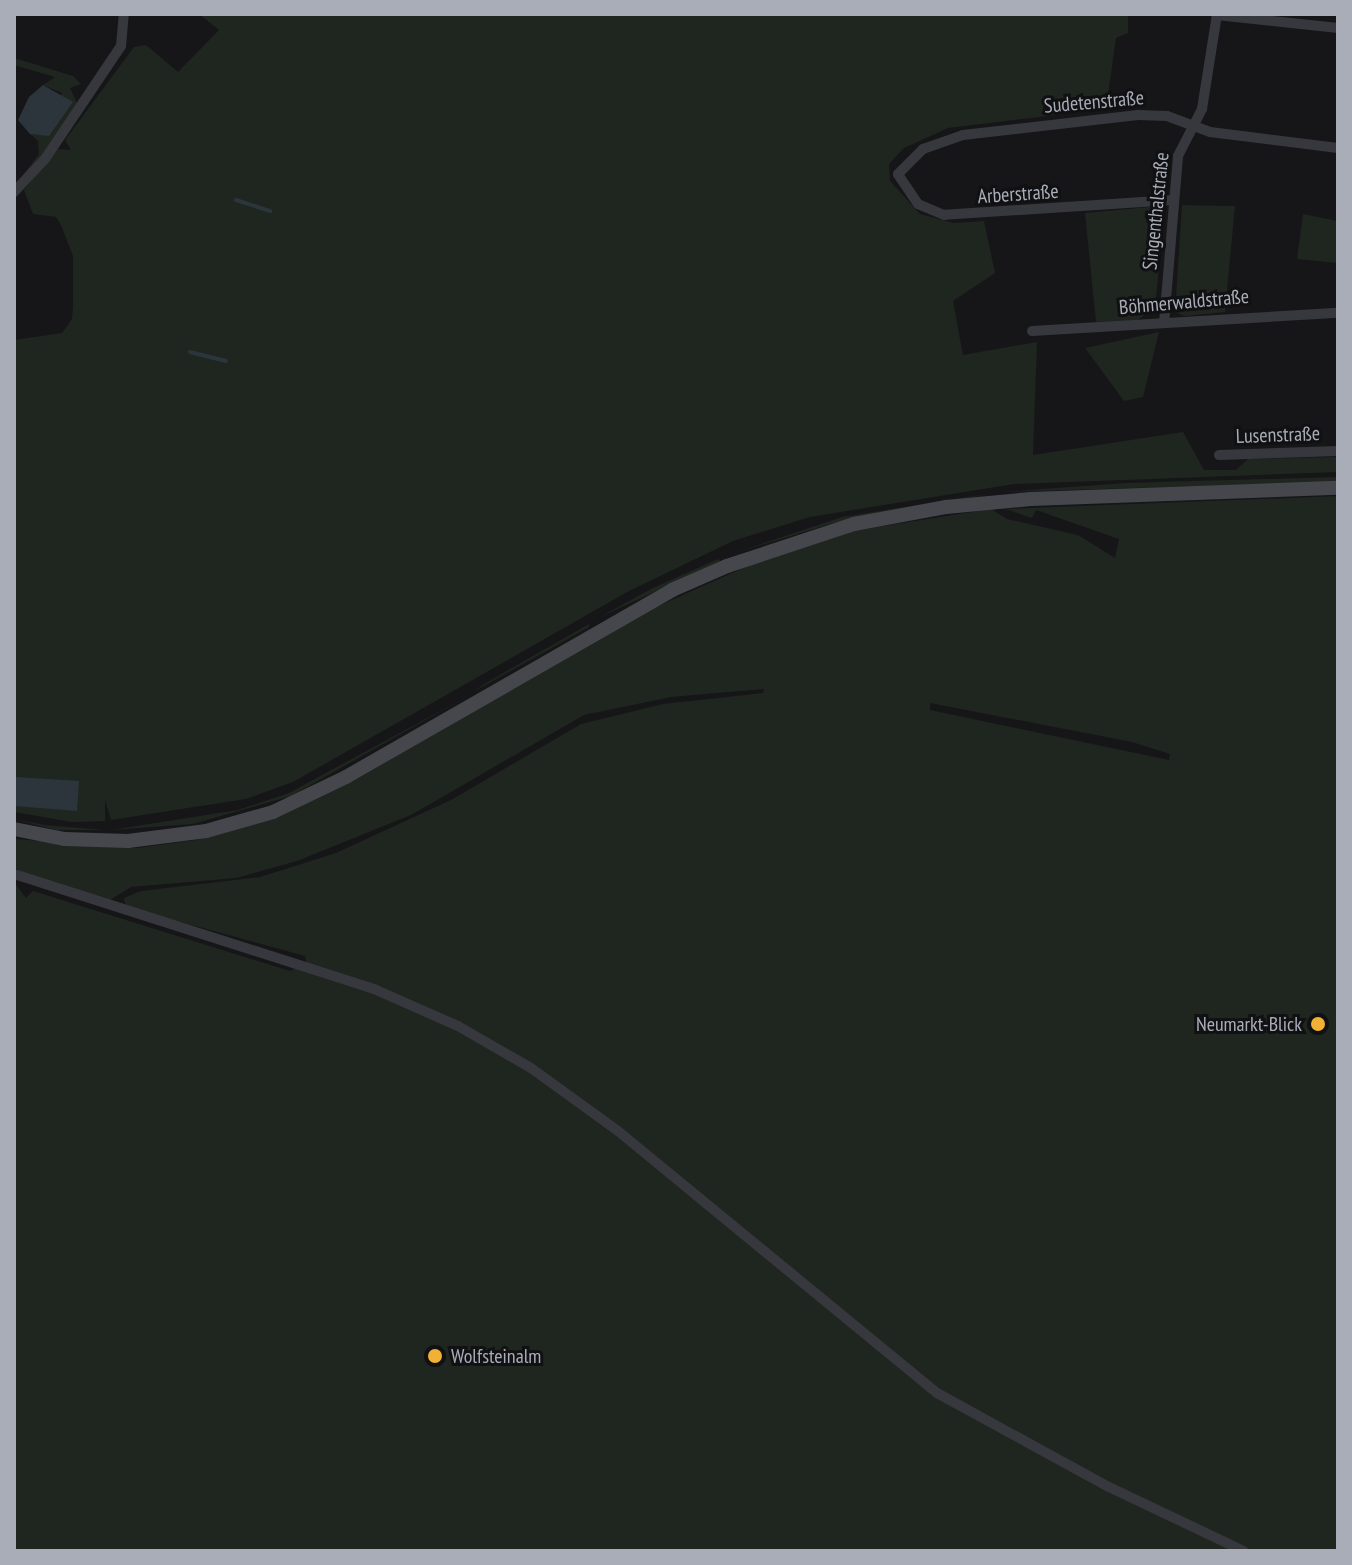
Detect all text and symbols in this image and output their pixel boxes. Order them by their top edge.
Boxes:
street label: Sudetenstraße [1043,86,1145,118]
street label: Singenthalstraße [1138,151,1174,271]
street label: Arberstraße [977,179,1059,209]
street label: Böhmerwaldstraße [1118,284,1250,320]
street label: Lusenstraße [1235,422,1321,448]
place label: Neumarkt-Blick [1196,1012,1302,1036]
marker: Neumarkt-Blick [1309,1015,1327,1033]
place label: Wolfsteinalm [451,1344,541,1368]
marker: Wolfsteinalm [426,1347,444,1365]

